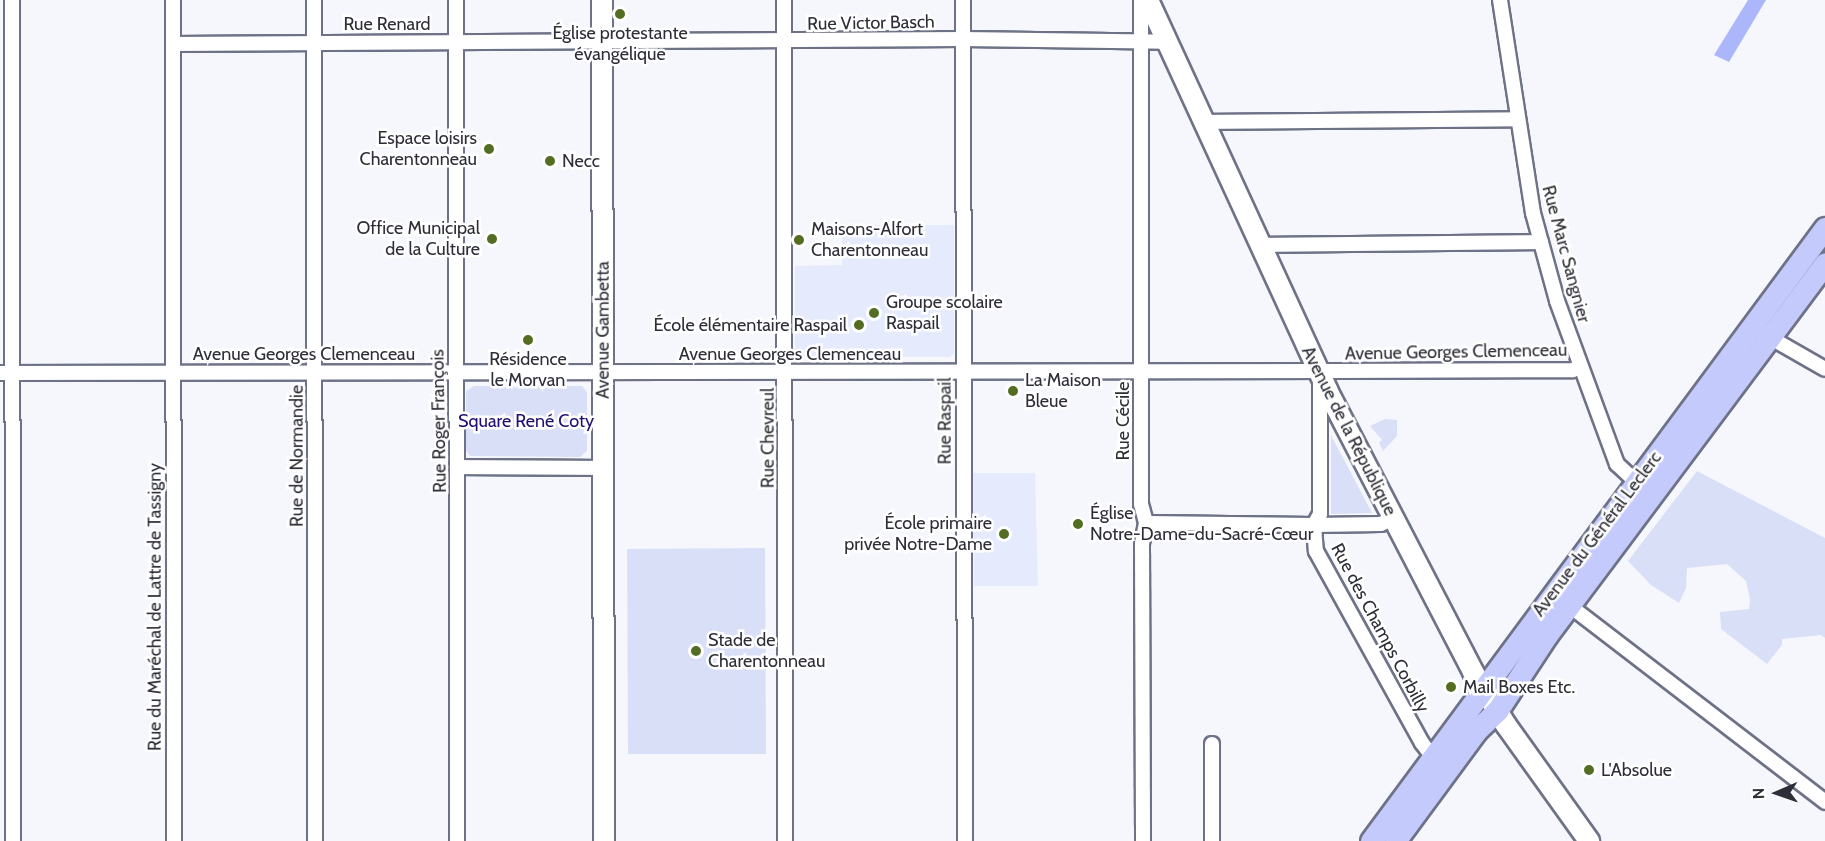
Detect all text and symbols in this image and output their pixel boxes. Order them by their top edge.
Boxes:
marker: Église protestante évangélique [613,7,627,21]
street label: Rue Victor Basch [807,11,935,35]
street label: Rue Renard [343,13,431,35]
place label: Église protestante évangélique [552,23,688,66]
place label: Espace loisirs Charentonneau [360,128,477,170]
marker: Espace loisirs Charentonneau [482,142,496,156]
place label: Necc [562,150,600,172]
marker: Necc [543,154,557,168]
street label: Rue Marc Sangnier [1537,183,1595,325]
place label: Office Municipal de la Culture [357,218,480,260]
place label: Maisons-Alfort Charentonneau [811,219,928,262]
marker: Office Municipal de la Culture [485,232,499,246]
marker: Maisons-Alfort Charentonneau [792,233,806,247]
street label: Avenue Gambetta [592,261,614,399]
place label: Groupe scolaire Raspail [886,292,1003,334]
marker: Groupe scolaire Raspail [867,306,881,320]
place label: École élémentaire Raspail [654,314,847,336]
marker: École élémentaire Raspail [852,318,866,332]
marker: Résidence le Morvan [521,333,535,347]
street label: Avenue Georges Clemenceau [1345,339,1567,365]
street label: Avenue Georges Clemenceau [193,343,415,365]
street label: Avenue Georges Clemenceau [679,343,901,365]
street label: Avenue de la République [1297,343,1401,519]
street label: Rue Roger François [427,349,451,493]
place label: Résidence le Morvan [489,349,567,392]
place label: La Maison Bleue [1025,370,1101,412]
street label: Rue Raspail [934,378,956,464]
street label: Rue Cécile [1112,382,1134,460]
marker: La Maison Bleue [1006,384,1020,398]
street label: Rue de Normandie [286,385,308,527]
street label: Rue Chevreul [757,388,779,488]
park label: Square René Coty [458,410,594,432]
street label: Avenue du Général Leclerc [1528,447,1666,621]
street label: Rue du Maréchal de Lattre de Tassigny [144,463,166,751]
place label: Église Notre-Dame-du-Sacré-Cœur [1090,503,1313,546]
place label: École primaire privée Notre-Dame [844,513,992,556]
marker: Église Notre-Dame-du-Sacré-Cœur [1071,517,1085,531]
marker: École primaire privée Notre-Dame [997,527,1011,541]
street label: Rue des Champs Corbilly [1326,540,1434,716]
place label: Stade de Charentonneau [708,630,825,672]
marker: Stade de Charentonneau [689,644,703,658]
place label: Mail Boxes Etc. [1463,676,1575,698]
marker: Mail Boxes Etc. [1444,680,1458,694]
place label: L'Absolue [1601,759,1672,781]
marker: L'Absolue [1582,763,1596,777]
north arrow [1747,763,1807,823]
text: N [1749,788,1768,800]

